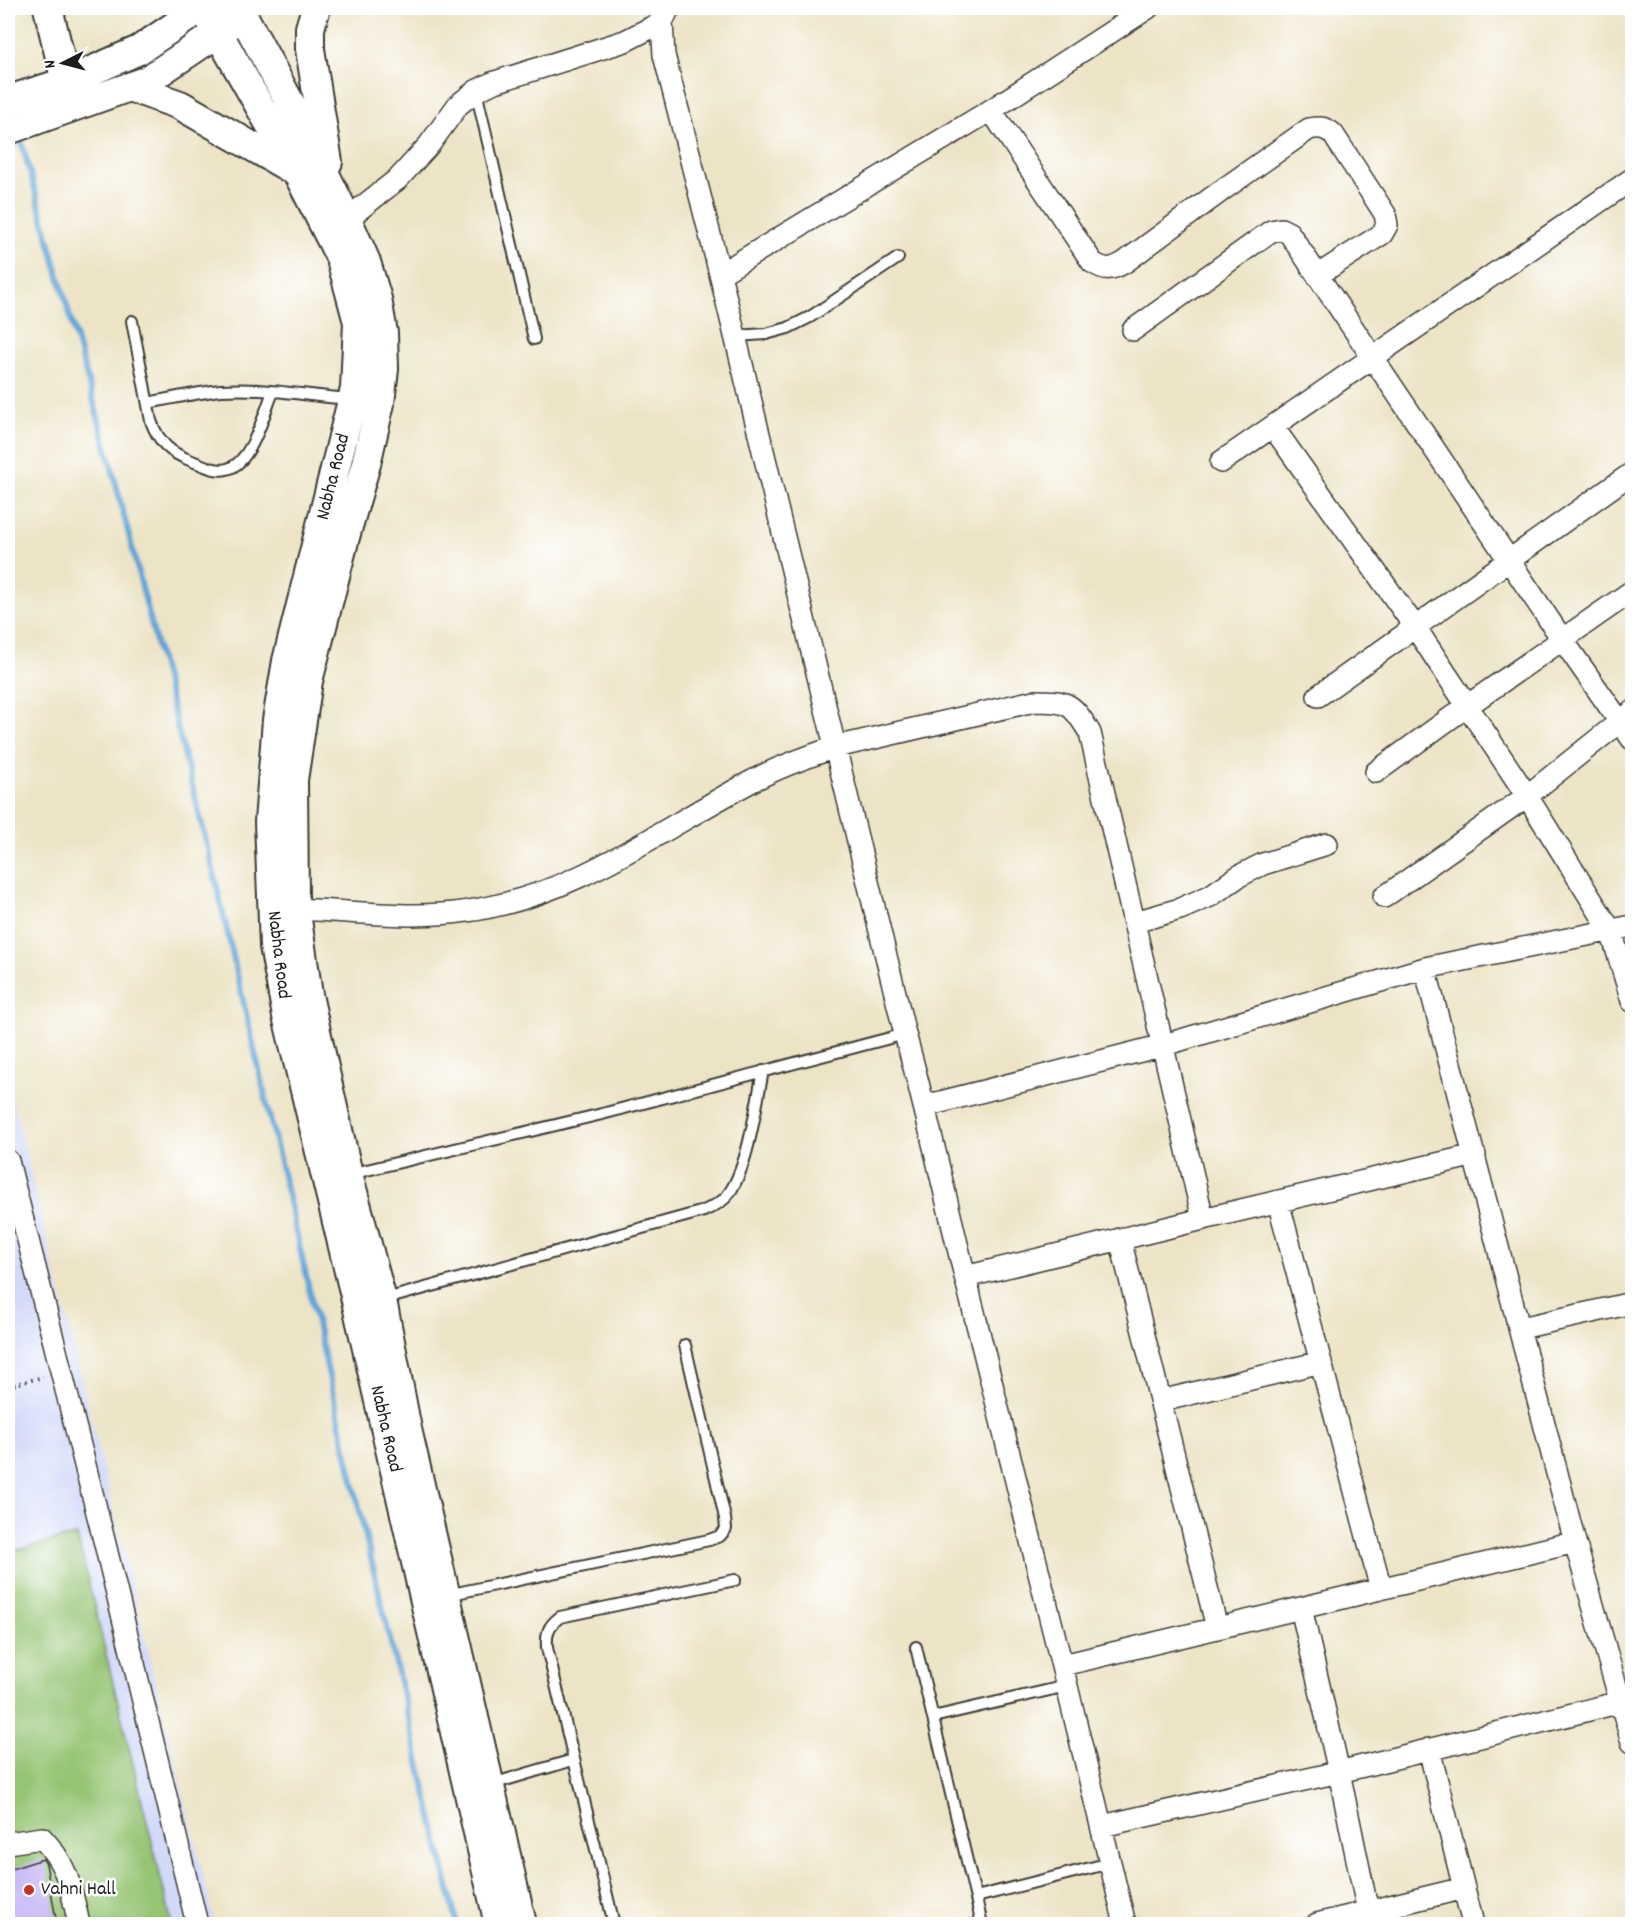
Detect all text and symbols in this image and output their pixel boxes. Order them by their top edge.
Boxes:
north arrow [33,33,93,93]
text: N [39,59,62,69]
street label: Nabha Road [310,431,358,523]
street label: Nabha Road [259,909,297,1001]
street label: Nabha Road [361,1383,409,1475]
place label: Vahni Hall [41,1876,116,1904]
marker: Vahni Hall [22,1883,36,1897]

